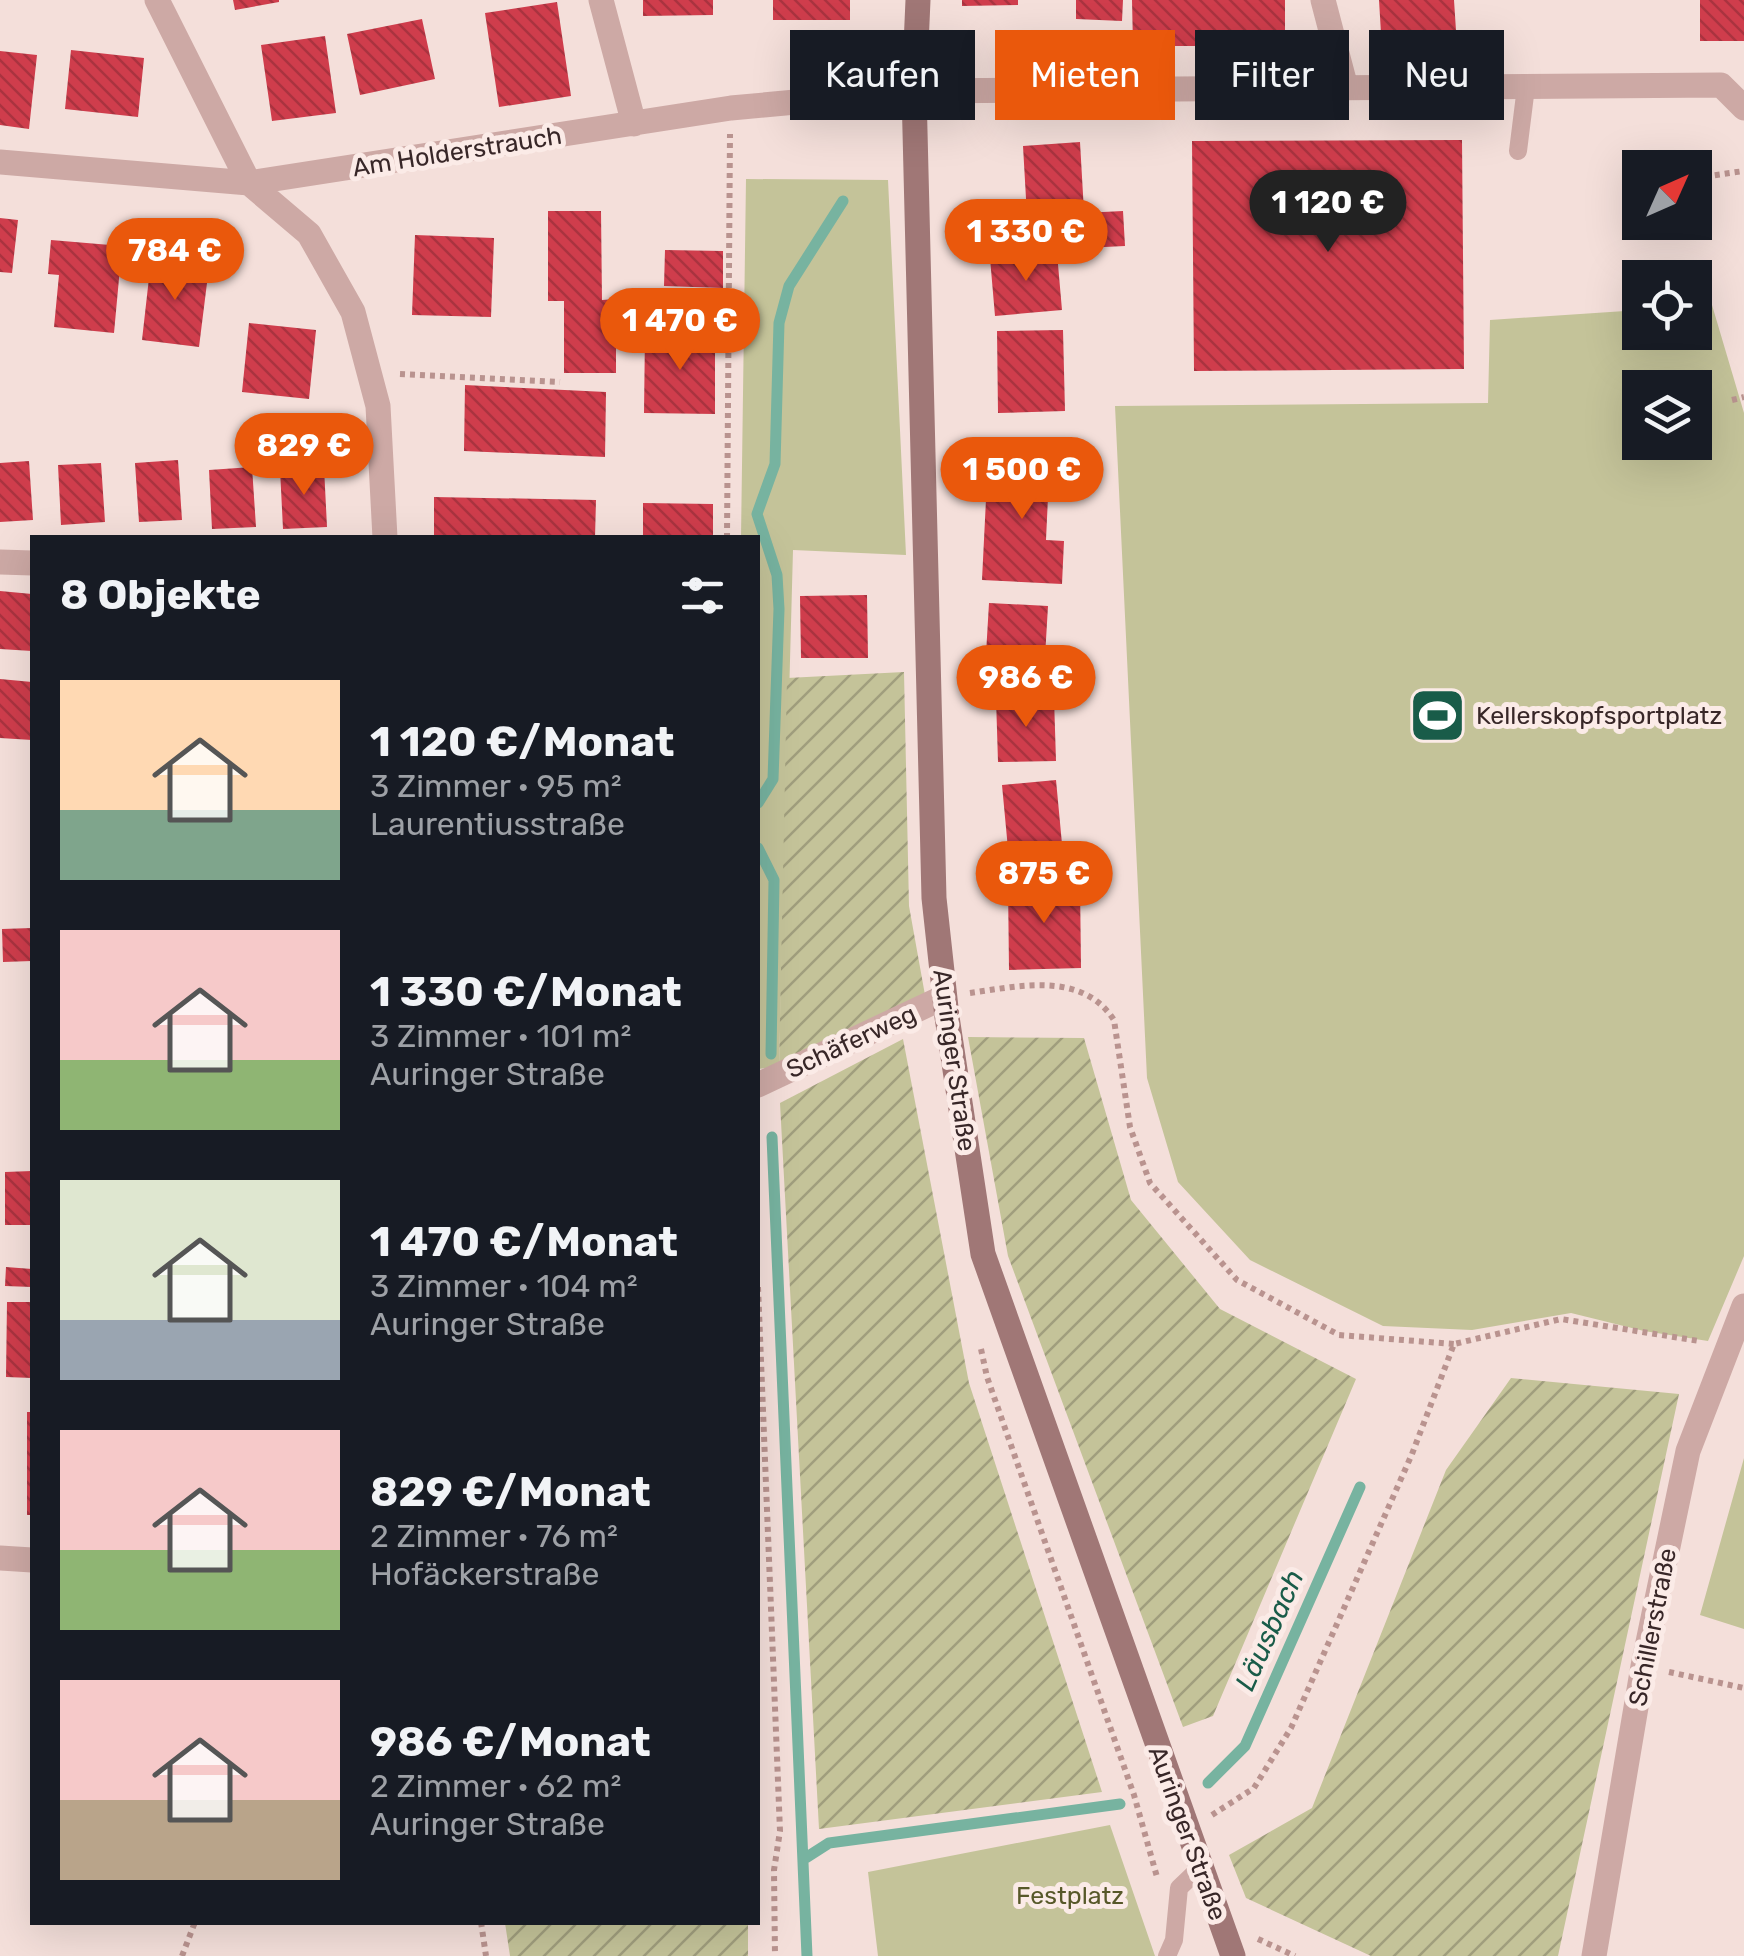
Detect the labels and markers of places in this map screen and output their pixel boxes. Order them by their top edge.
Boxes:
pin: 1 120 € [1236,170,1420,255]
pin: 1 330 € [934,199,1118,284]
pin: 784 € [105,218,245,303]
pin: 1 470 € [588,288,772,373]
pin: 829 € [234,413,374,498]
pin: 1 500 € [930,437,1114,522]
pin: 986 € [956,645,1096,730]
sports icon: Kellerskopfsportplatz [1407,685,1467,745]
place label: Kellerskopfsportplatz [1476,701,1722,730]
pin: 875 € [974,841,1114,926]

